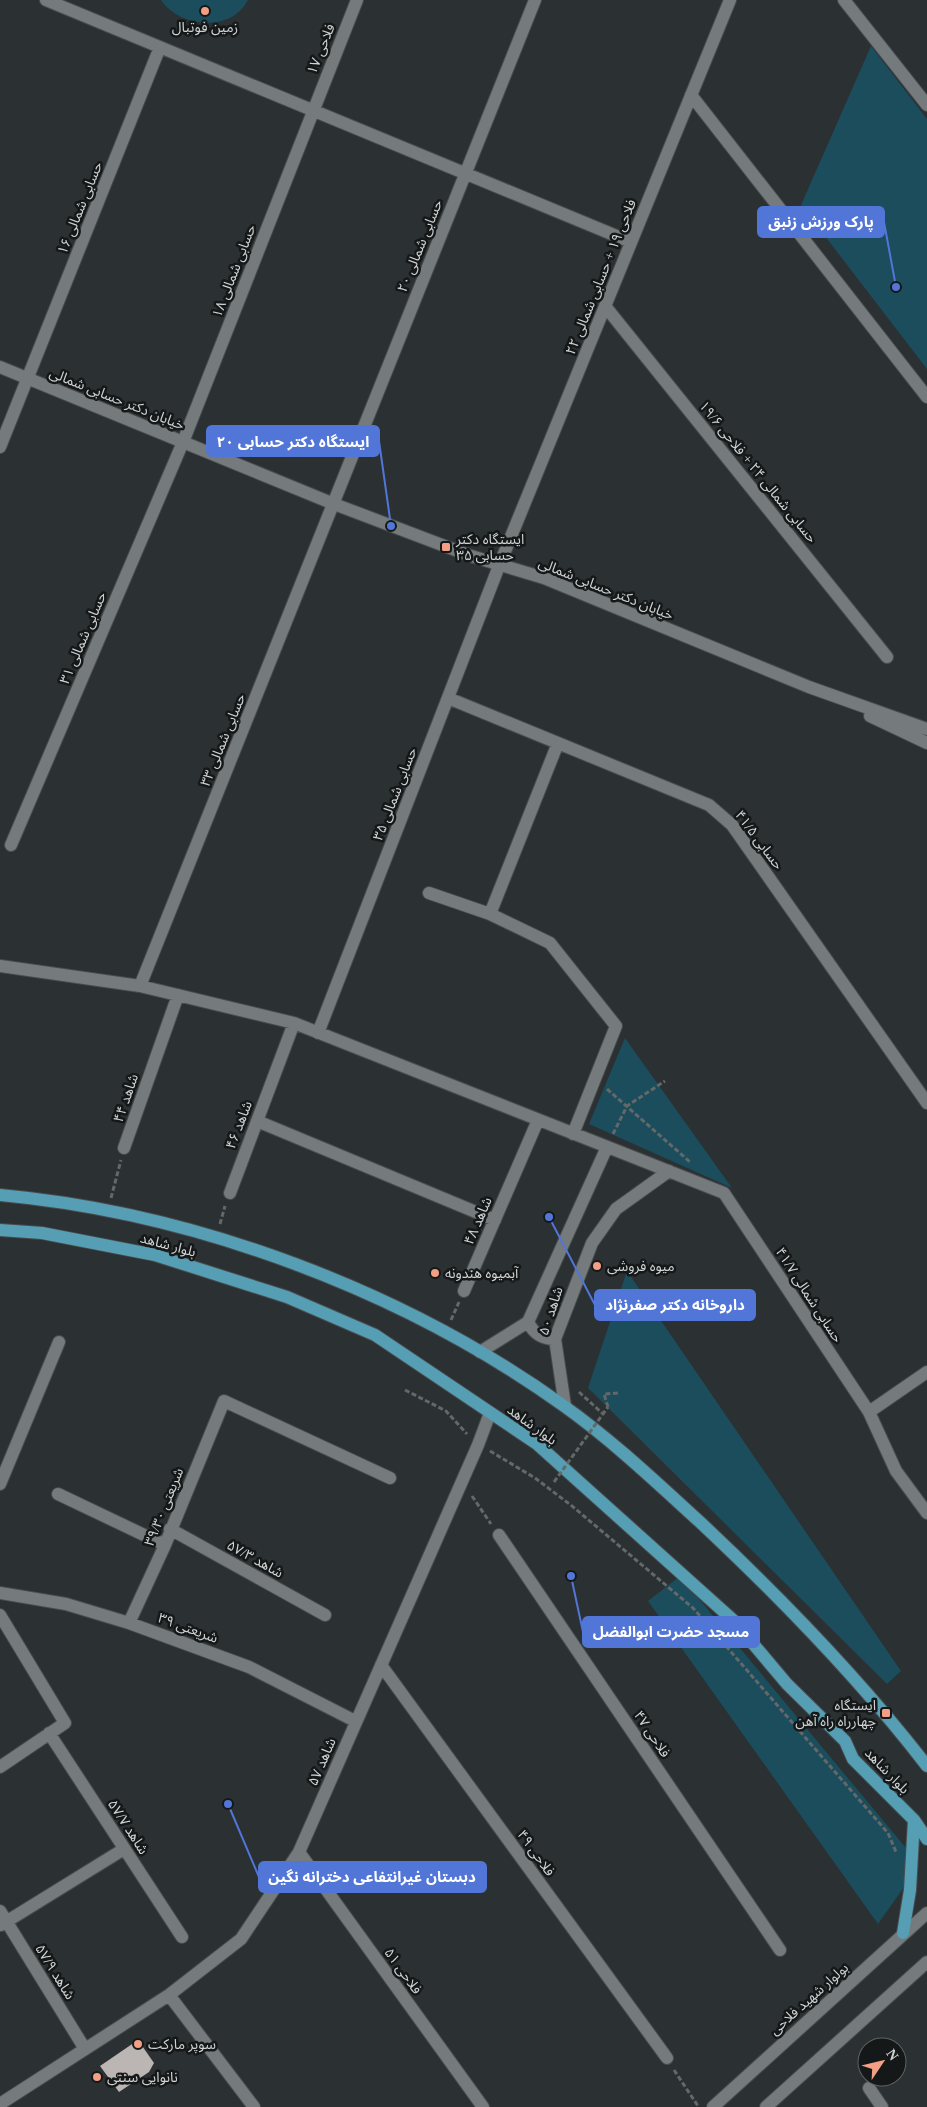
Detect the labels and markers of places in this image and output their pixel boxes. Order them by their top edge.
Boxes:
marker: زمین فوتبال [199,5,211,17]
place label: زمین فوتبال [172,20,238,36]
callout: پارک ورزش زنبق [758,207,884,237]
callout: ایستگاه دکتر حسابی ۲۰ [207,426,379,456]
place label: ایستگاه دکتر حسابی ۳۵ [455,532,524,564]
marker: ایستگاه دکتر حسابی ۳۵ [440,541,452,553]
place label: میوه فروشی [607,1259,675,1275]
marker: میوه فروشی [591,1260,603,1272]
place label: آبمیوه هندونه [445,1266,519,1282]
marker: آبمیوه هندونه [429,1267,441,1279]
callout: داروخانه دکتر صفرنژاد [595,1290,755,1320]
callout: مسجد حضرت ابوالفضل [583,1617,759,1647]
place label: ایستگاه چهارراه راه آهن [795,1698,876,1731]
marker: ایستگاه چهارراه راه آهن [880,1707,892,1719]
callout: دبستان غیرانتفاعی دخترانه نگین [259,1862,486,1892]
place label: سوپر مارکت [148,2037,216,2054]
marker: سوپر مارکت [132,2038,144,2050]
place label: نانوایی سنتی [107,2070,178,2086]
marker: نانوایی سنتی [91,2071,103,2083]

